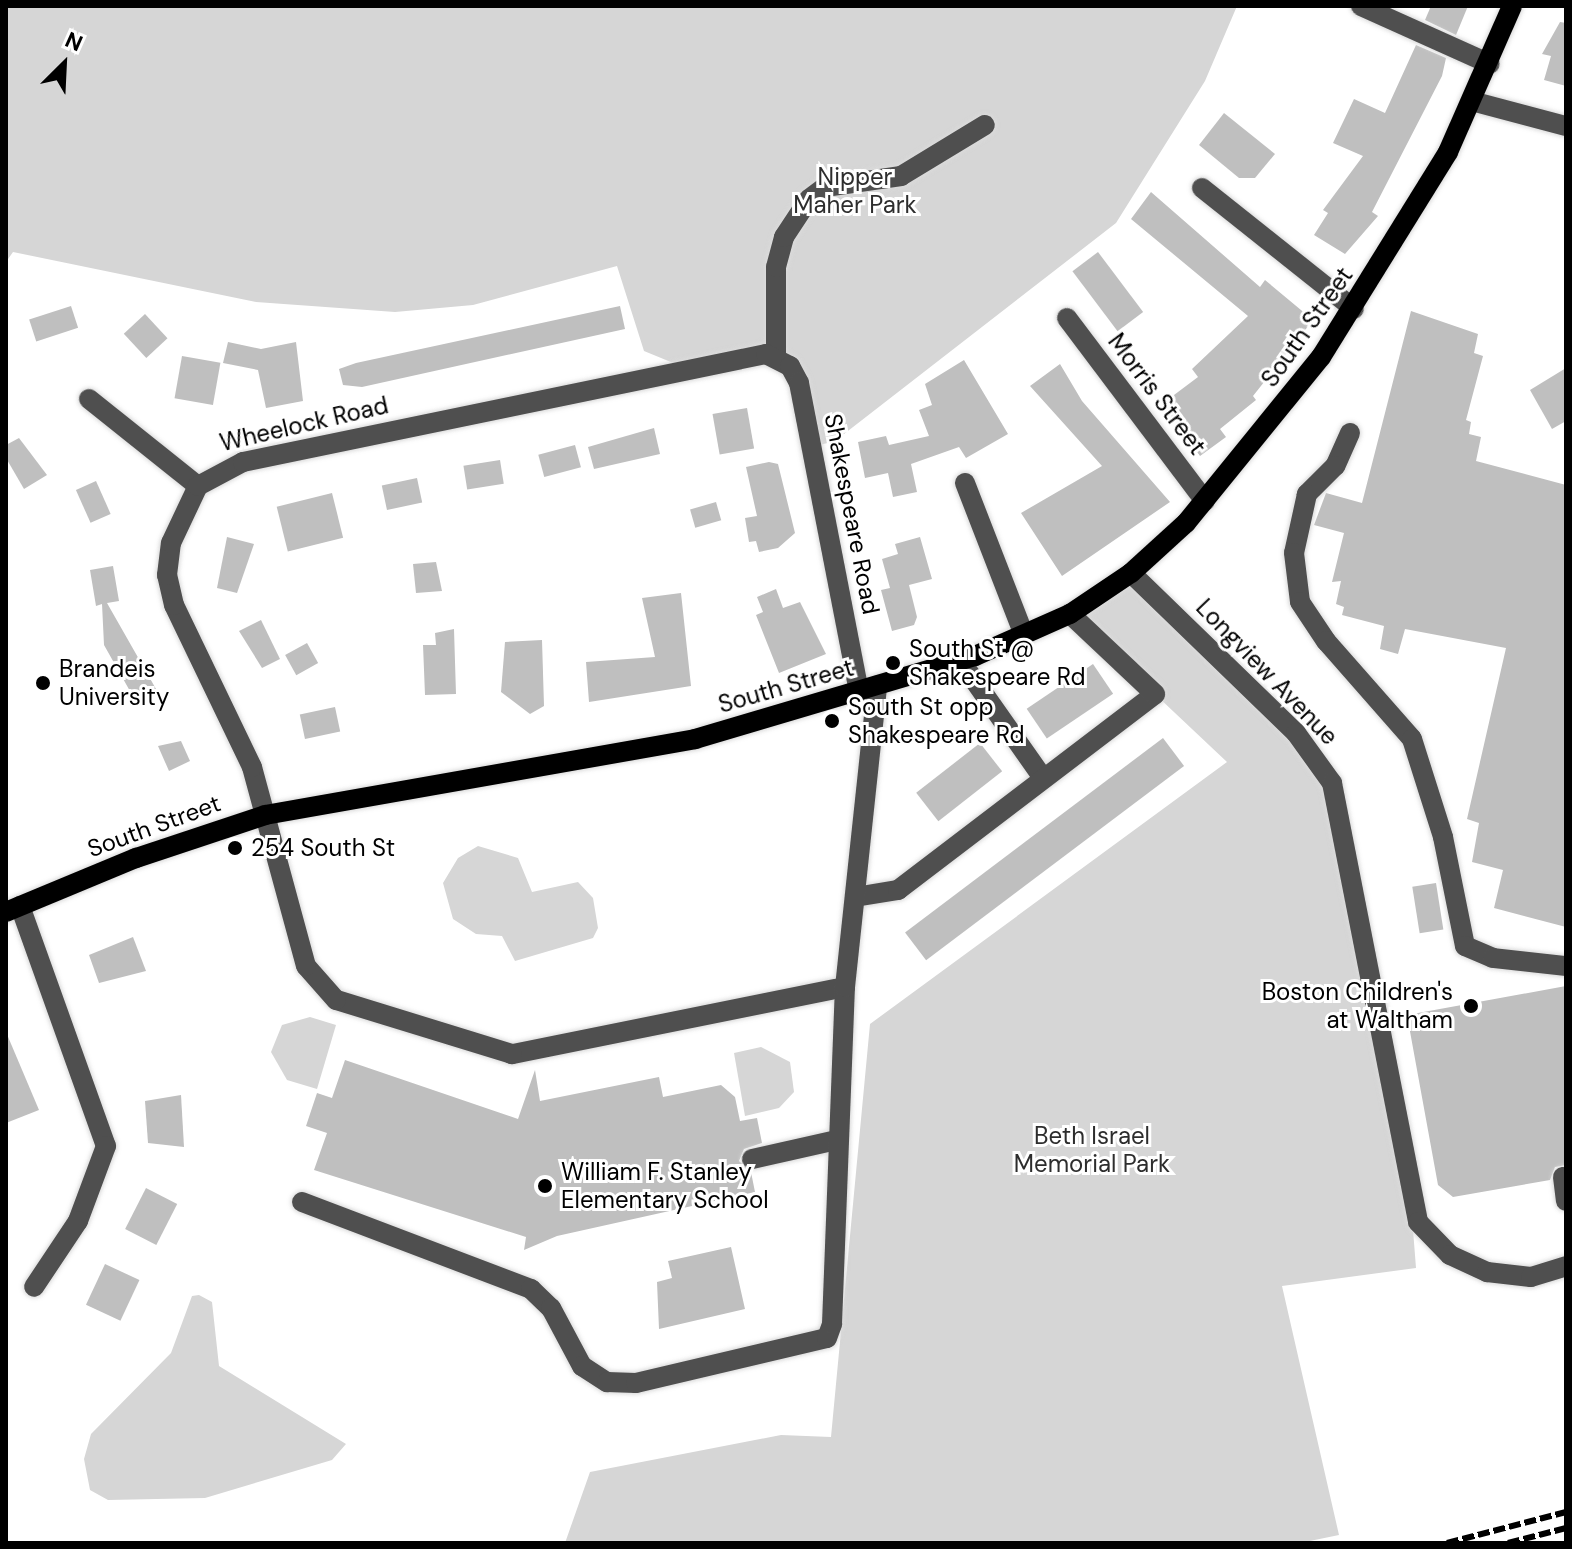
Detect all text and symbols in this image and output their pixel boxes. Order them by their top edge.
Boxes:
north arrow [24,24,104,104]
text: N [61,25,87,58]
park label: Nipper Maher Park [793,163,917,219]
street label: South Street [1255,262,1359,392]
street label: Morris Street [1102,328,1212,460]
street label: Wheelock Road [217,391,391,457]
street label: Shakespeare Road [818,411,886,617]
street label: Longview Avenue [1190,593,1344,751]
place label: South St @ Shakespeare Rd [909,635,1085,691]
street label: South Street [715,653,857,719]
marker: South St @ Shakespeare Rd [884,654,902,672]
place label: Brandeis University [59,655,169,711]
marker: Brandeis University [34,674,52,692]
place label: South St opp Shakespeare Rd [848,693,1024,749]
marker: South St opp Shakespeare Rd [823,712,841,730]
street label: South Street [84,789,224,863]
place label: 254 South St [251,834,395,862]
marker: 254 South St [226,839,244,857]
place label: Boston Children's at Waltham [1262,978,1453,1034]
marker: Boston Children's at Waltham [1460,995,1482,1017]
park label: Beth Israel Memorial Park [1014,1122,1170,1178]
place label: William F. Stanley Elementary School [561,1158,769,1214]
marker: William F. Stanley Elementary School [536,1177,554,1195]

